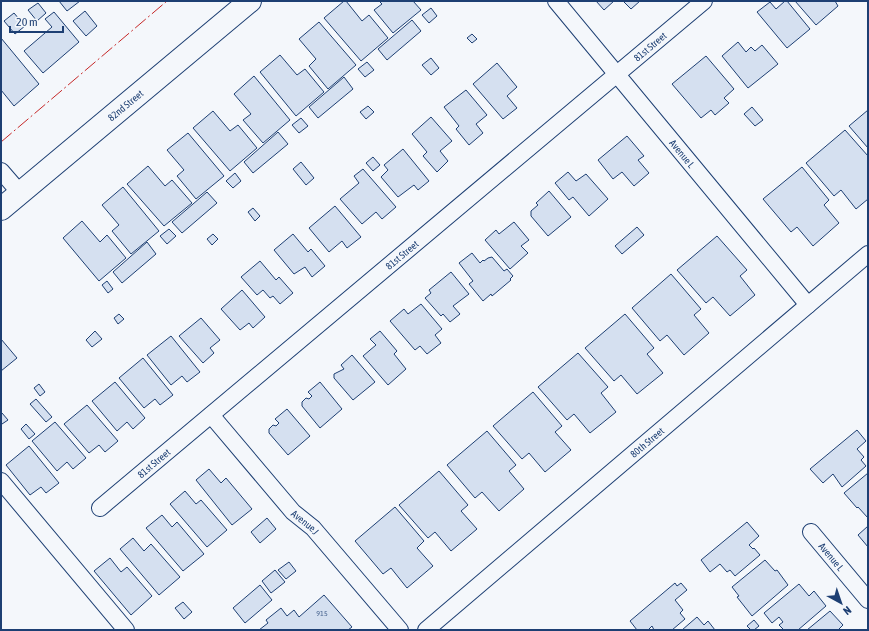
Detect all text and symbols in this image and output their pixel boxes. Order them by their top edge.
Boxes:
scale bar [10,8,63,34]
text: 20 m [16,15,38,29]
street label: 81st Street [632,30,669,64]
street label: 82nd Street [106,88,146,123]
street label: Avenue L [667,138,697,170]
street label: 81st Street [384,238,421,272]
street label: 80th Street [628,425,666,460]
street label: 81st Street [135,446,173,480]
street label: Avenue J [289,508,321,537]
street label: Avenue L [816,541,846,573]
north arrow [821,583,861,623]
text: N [841,604,854,617]
house number: 915 [316,609,328,618]

